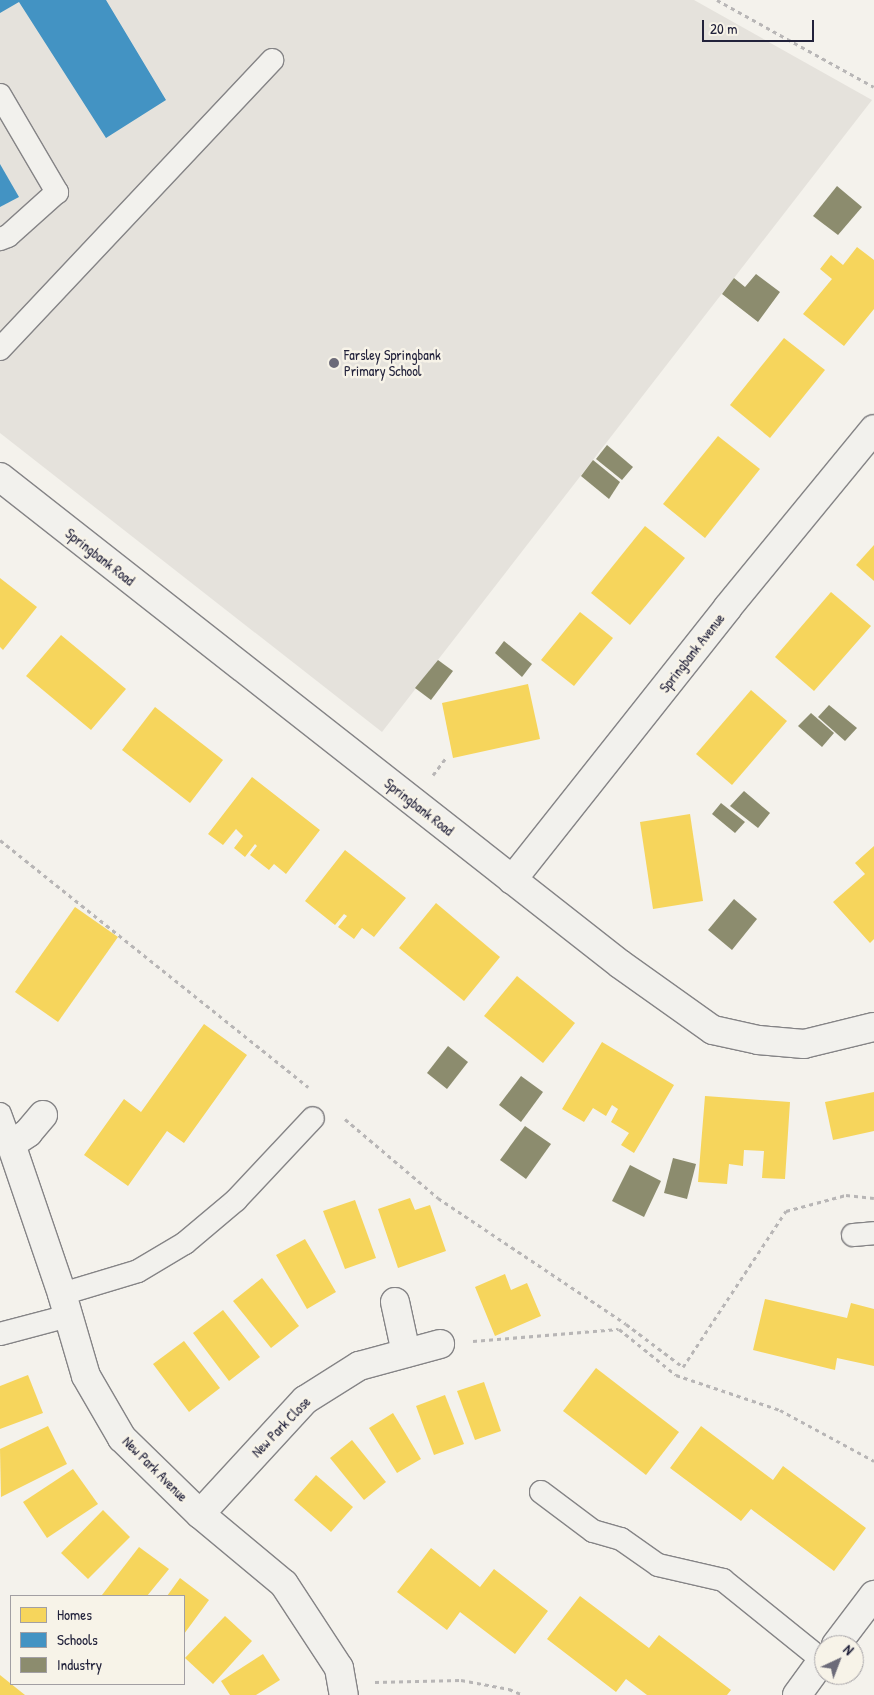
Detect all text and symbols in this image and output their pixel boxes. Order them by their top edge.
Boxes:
scale bar [704,10,816,42]
text: 20 m [710,18,737,39]
place label: Farsley Springbank Primary School [344,347,441,380]
marker: Farsley Springbank Primary School [328,357,340,369]
street label: Springbank Road [62,525,138,589]
street label: Springbank Avenue [656,610,728,696]
street label: Springbank Road [381,775,457,839]
street label: New Park Close [248,1393,314,1461]
street label: New Park Avenue [119,1433,191,1505]
legend [10,1595,185,1685]
text: Homes [57,1604,92,1625]
text: Schools [57,1629,98,1650]
north arrow [814,1635,864,1685]
text: N [840,1640,858,1659]
text: Industry [57,1654,102,1675]

